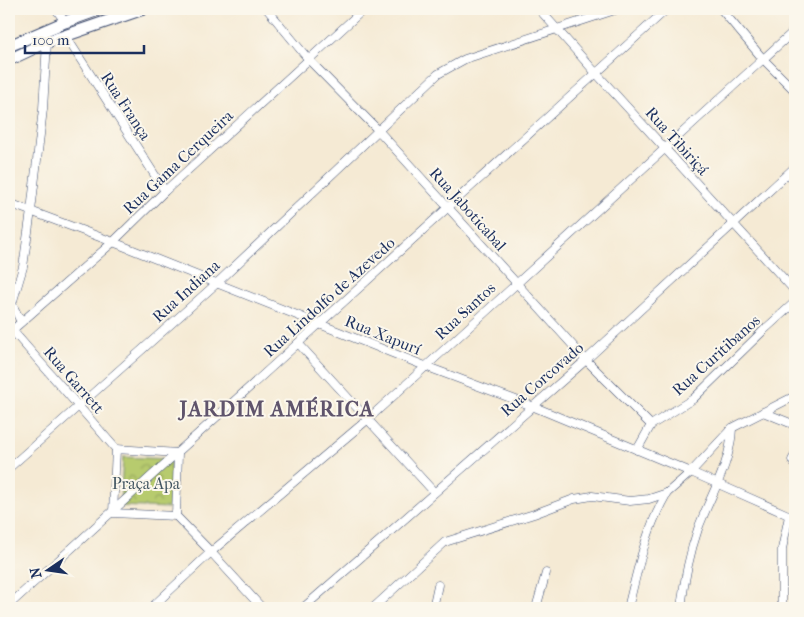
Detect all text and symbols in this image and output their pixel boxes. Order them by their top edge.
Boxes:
scale bar [25,22,144,54]
text: 100 m [32,31,70,49]
street label: Rua França [97,68,155,144]
street label: Rua Tibiriçá [641,103,713,179]
street label: Rua Gama Cerqueira [119,106,237,218]
street label: Rua Jaboticabal [426,163,511,255]
street label: Rua Lindolfo de Azevedo [259,233,399,361]
street label: Rua Indiana [148,255,224,326]
street label: Rua Santos [431,278,499,344]
street label: Rua Curitibanos [668,310,764,399]
street label: Rua Xapurí [342,311,424,359]
street label: Rua Corcovado [497,338,587,420]
street label: Rua Garrett [40,343,109,418]
district label: JARDIM AMÉRICA [178,396,375,421]
park label: Praça Apa [112,474,181,493]
north arrow [22,544,72,594]
text: N [26,565,45,580]

